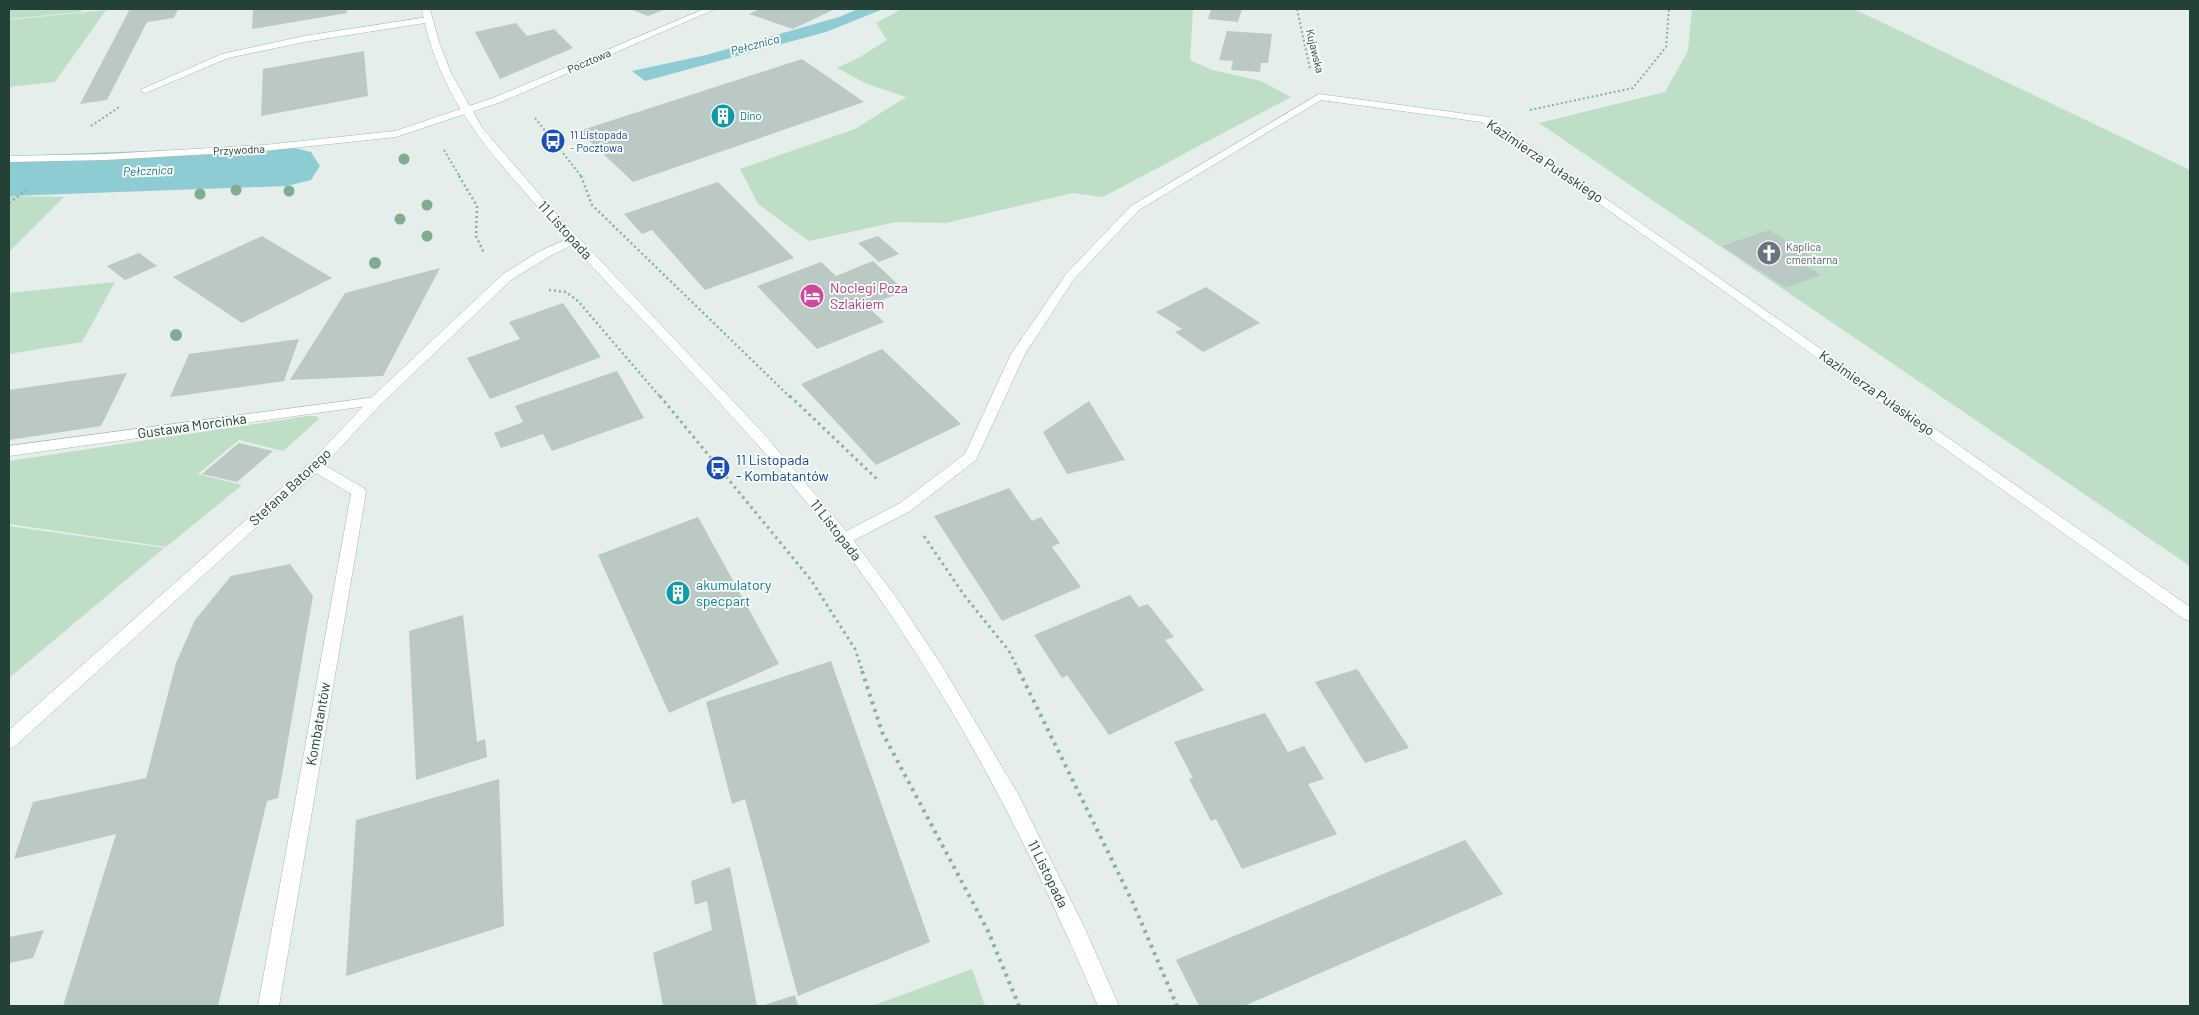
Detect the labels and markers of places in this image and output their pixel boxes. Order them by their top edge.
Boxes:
building icon: Dino [710,103,736,129]
place label: Dino [740,109,761,122]
bus stop icon: 11 Listopada - Pocztowa [540,128,566,154]
place label: 11 Listopada - Pocztowa [570,128,627,154]
church icon: Kaplica cmentarna [1756,240,1782,266]
place label: Kaplica cmentarna [1786,240,1838,266]
place label: Noclegi Poza Szlakiem [830,279,908,312]
hotel icon: Noclegi Poza Szlakiem [799,283,825,309]
place label: 11 Listopada - Kombatantów [736,451,829,484]
bus stop icon: 11 Listopada - Kombatantów [705,455,731,481]
place label: akumulatory specpart [696,576,772,609]
building icon: akumulatory specpart [665,580,691,606]

